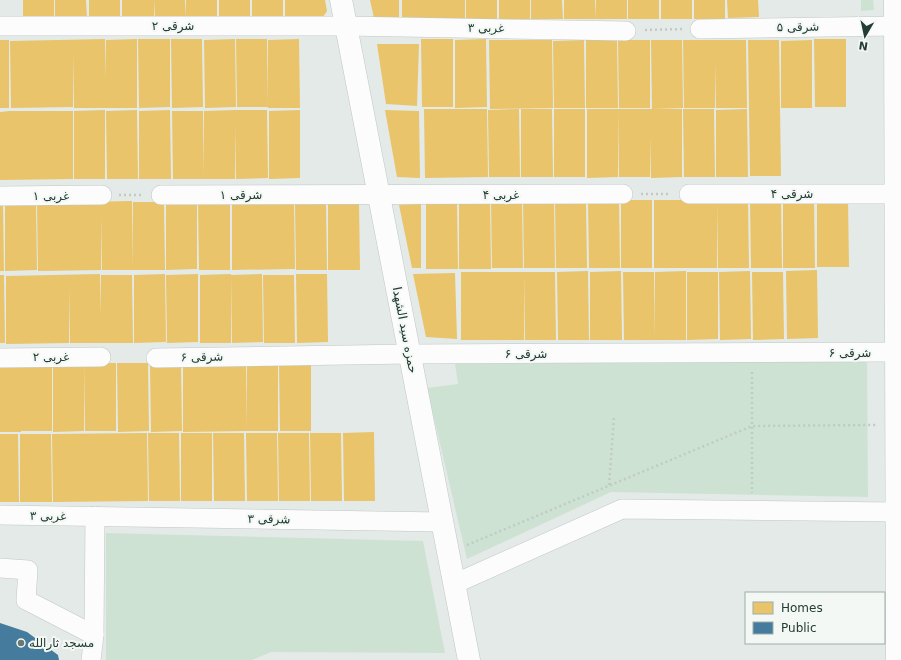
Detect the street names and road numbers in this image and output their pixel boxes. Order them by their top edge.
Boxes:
street label: ۲ شرقی [152,19,194,34]
street label: ۵ شرقی [777,20,819,35]
street label: ۳ غربی [468,21,504,36]
street label: ۴ شرقی [771,187,813,202]
street label: ۱ شرقی [220,188,262,203]
street label: ۴ غربی [483,188,519,203]
street label: ۱ غربی [33,189,69,204]
street label: حمزه سید الشهدا [389,286,420,375]
street label: ۶ شرقی [829,346,871,361]
street label: ۶ شرقی [505,347,547,362]
street label: ۲ غربی [33,350,69,365]
street label: ۶ شرقی [181,350,223,365]
street label: ۳ غربی [30,509,66,524]
street label: ۳ شرقی [248,512,290,527]

